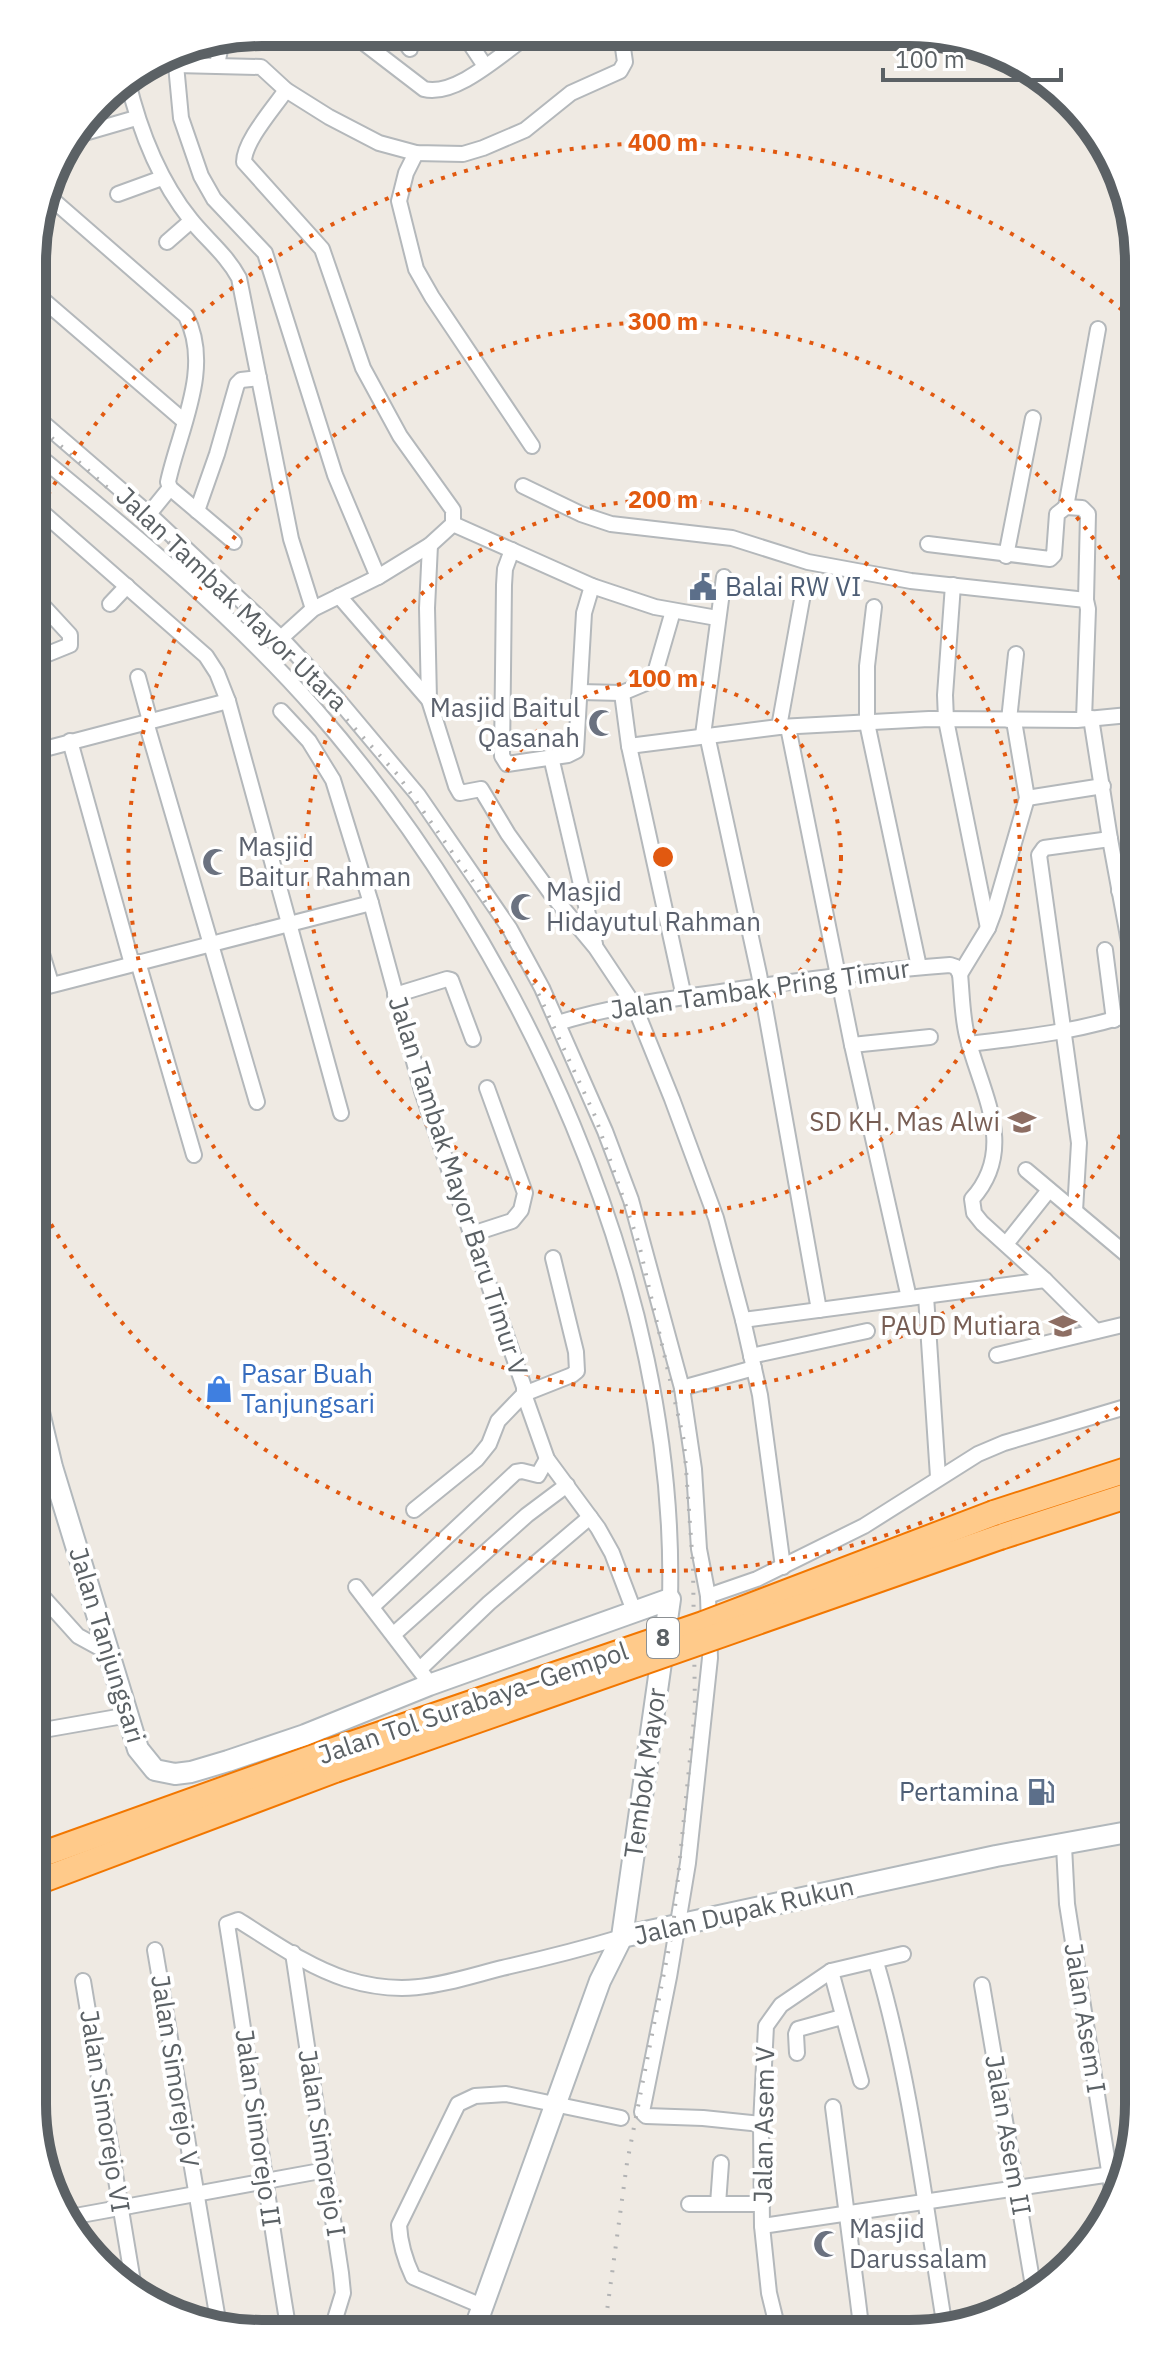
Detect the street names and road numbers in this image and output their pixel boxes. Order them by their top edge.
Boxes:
street label: Jalan Tambak Mayor Utara [110,479,356,718]
street label: Jalan Tambak Pring Timur [608,950,912,1026]
street label: Jalan Tambak Mayor Baru Timur V [381,992,537,1380]
street label: Jalan Tanjungsari [62,1543,154,1747]
road number: 8 [647,1618,679,1658]
street label: Jalan Tol Surabaya–Gempol [313,1633,632,1771]
street label: Tembok Mayor [615,1685,673,1860]
street label: Jalan Dupak Rukun [631,1868,857,1952]
street label: Jalan Asem I [1057,1940,1115,2095]
street label: Jalan Simorejo V [144,1972,208,2170]
street label: Jalan Simorejo VI [73,2007,139,2215]
street label: Jalan Simorejo II [228,2027,290,2229]
street label: Jalan Asem V [745,2046,781,2204]
street label: Jalan Simorejo I [291,2047,355,2239]
street label: Jalan Asem II [978,2052,1040,2218]

